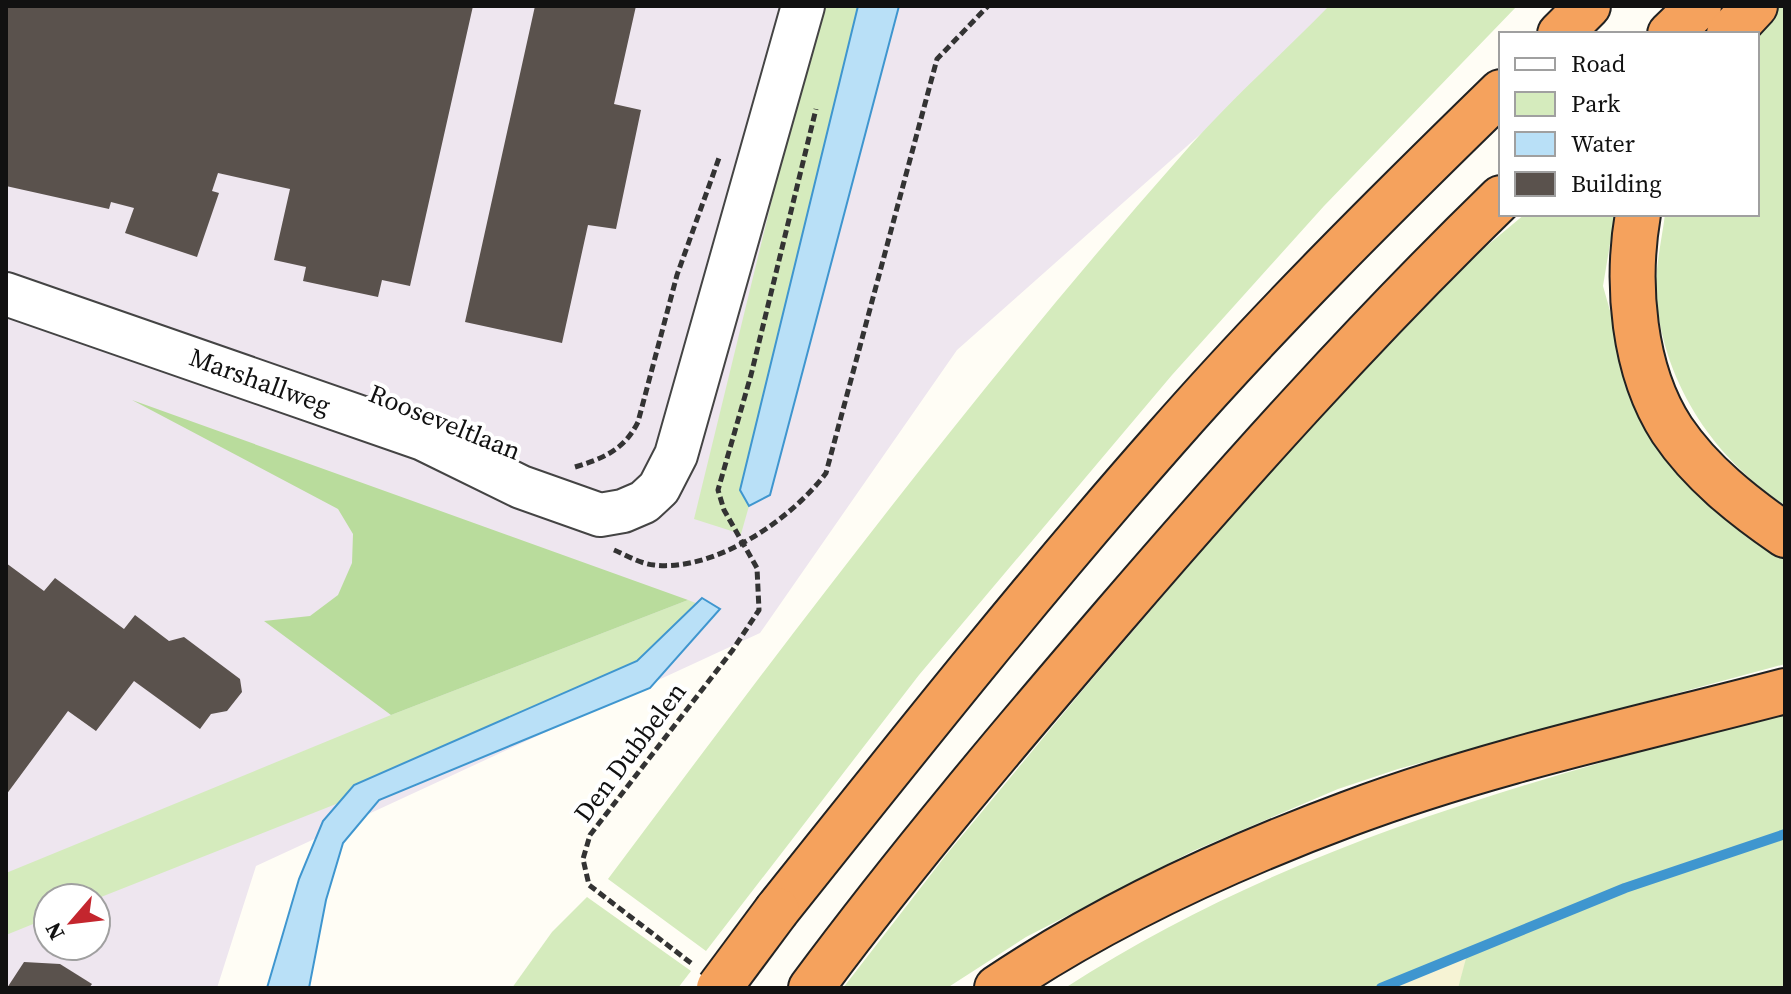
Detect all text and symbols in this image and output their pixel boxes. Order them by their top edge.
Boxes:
legend [1499,32,1759,216]
text: Road [1571,47,1626,80]
text: Park [1571,87,1621,120]
text: Water [1571,127,1635,160]
text: Building [1571,167,1662,200]
street label: Marshallweg [184,339,336,423]
street label: Rooseveltlaan [364,375,526,469]
street label: Den Dubbelen [565,675,695,829]
north arrow [32,882,112,962]
text: N [37,917,71,946]

